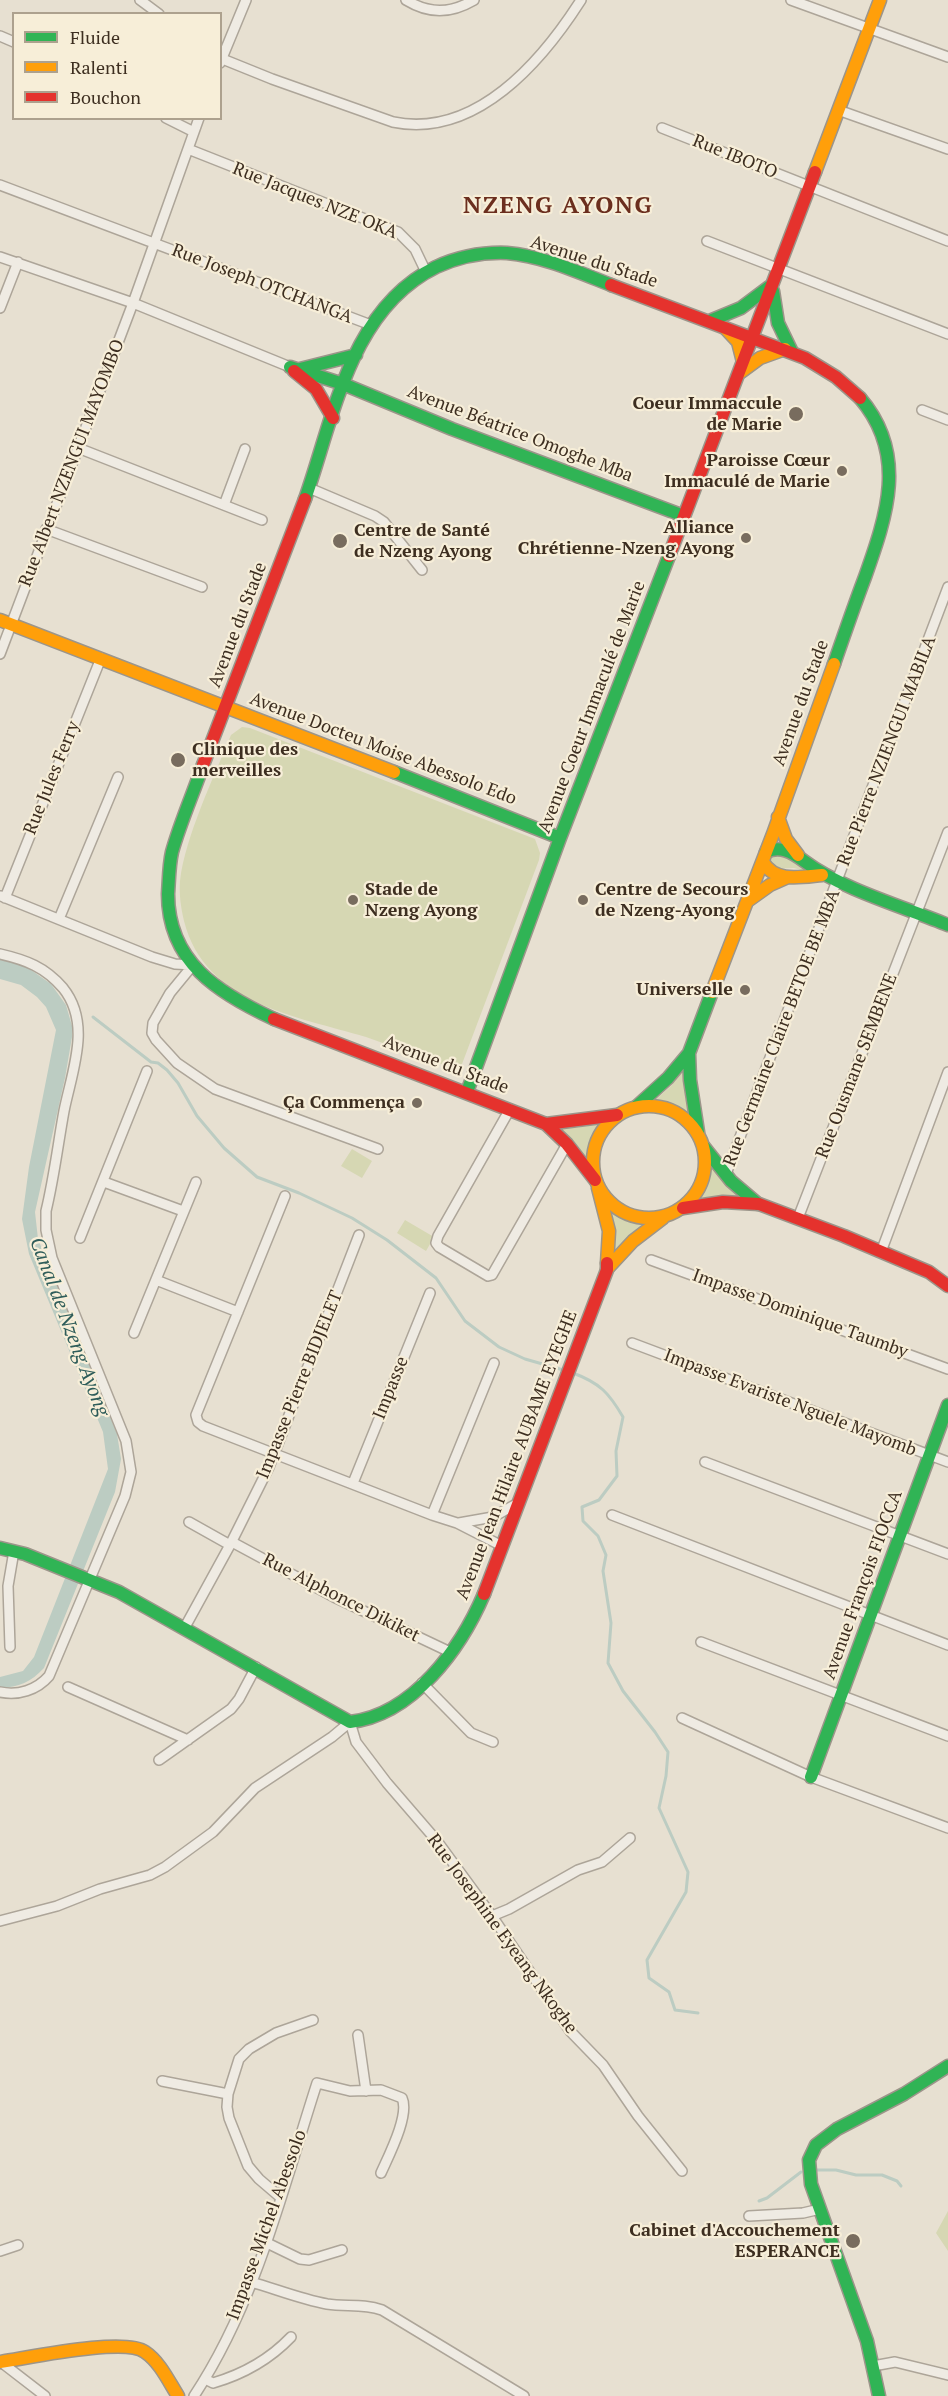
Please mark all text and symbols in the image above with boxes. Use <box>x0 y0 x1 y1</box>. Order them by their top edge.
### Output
legend <box>12 12 222 120</box>
text: Fluide <box>70 25 120 49</box>
text: Ralenti <box>70 55 128 79</box>
text: Bouchon <box>70 85 141 109</box>
street label: Rue IBOTO <box>689 130 781 184</box>
street label: Rue Jacques NZE OKA <box>229 158 401 244</box>
district label: NZENG AYONG <box>463 192 653 220</box>
street label: Avenue du Stade <box>528 231 660 293</box>
street label: Rue Joseph OTCHANGA <box>169 240 355 328</box>
street label: Rue Albert NZENGUI MAYOMBO <box>15 336 129 590</box>
street label: Avenue Béatrice Omoghe Mba <box>404 381 636 487</box>
place label: Coeur Immaccule de Marie <box>632 393 782 436</box>
marker: Coeur Immaccule de Marie <box>787 405 805 423</box>
place label: Paroisse Cœur Immaculé de Marie <box>664 450 830 492</box>
marker: Paroisse Cœur Immaculé de Marie <box>835 464 849 478</box>
place label: Alliance Chrétienne-Nzeng Ayong <box>518 517 734 560</box>
place label: Centre de Santé de Nzeng Ayong <box>354 520 492 562</box>
marker: Alliance Chrétienne-Nzeng Ayong <box>739 531 753 545</box>
marker: Centre de Santé de Nzeng Ayong <box>331 532 349 550</box>
street label: Avenue du Stade <box>204 559 272 691</box>
street label: Avenue Coeur Immaculé de Marie <box>534 578 650 836</box>
street label: Rue Pierre NZIENGUI MABILA <box>833 633 941 869</box>
street label: Avenue du Stade <box>768 637 834 769</box>
street label: Avenue Docteu Moise Abessolo Edo <box>247 688 519 810</box>
street label: Rue Jules Ferry <box>19 718 85 838</box>
place label: Clinique des merveilles <box>192 739 298 782</box>
marker: Clinique des merveilles <box>169 751 187 769</box>
place label: Stade de Nzeng Ayong <box>365 879 477 922</box>
place label: Centre de Secours de Nzeng-Ayong <box>595 879 748 922</box>
street label: Rue Germaine Claire BETOE BE MBA <box>719 886 845 1170</box>
marker: Stade de Nzeng Ayong <box>346 893 360 907</box>
marker: Centre de Secours de Nzeng-Ayong <box>576 893 590 907</box>
street label: Rue Ousmane SEMBENE <box>812 970 902 1162</box>
place label: Universelle <box>636 979 733 1001</box>
marker: Universelle <box>738 983 752 997</box>
street label: Avenue du Stade <box>380 1031 512 1099</box>
place label: Ça Commença <box>283 1092 405 1114</box>
marker: Ça Commença <box>410 1096 424 1110</box>
water label: Canal de Nzeng Ayong <box>24 1234 114 1420</box>
street label: Impasse Dominique Taumby <box>689 1265 911 1363</box>
street label: Impasse Pierre BIDJELET <box>252 1288 348 1482</box>
street label: Avenue Jean Hilaire AUBAME EYEGHE <box>452 1307 582 1603</box>
street label: Impasse Evariste Nguele Mayomb <box>661 1345 919 1461</box>
street label: Impasse <box>369 1353 413 1423</box>
street label: Avenue François FIOCCA <box>819 1488 907 1682</box>
street label: Rue Alphonce Dikiket <box>259 1549 423 1647</box>
street label: Rue Josephine Eyeang Nkoghe <box>422 1830 582 2038</box>
street label: Impasse Michel Abessolo <box>222 2127 312 2323</box>
place label: Cabinet d'Accouchement ESPERANCE <box>629 2220 840 2262</box>
marker: Cabinet d'Accouchement ESPERANCE <box>844 2232 862 2250</box>

